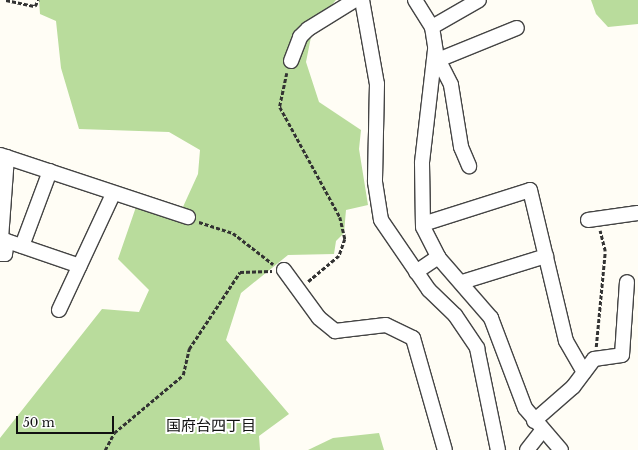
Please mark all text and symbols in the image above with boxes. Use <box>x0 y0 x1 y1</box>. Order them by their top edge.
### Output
scale bar <box>18 408 116 434</box>
text: 50 m <box>23 415 55 430</box>
district label: 国府台四丁目 <box>166 417 256 435</box>

